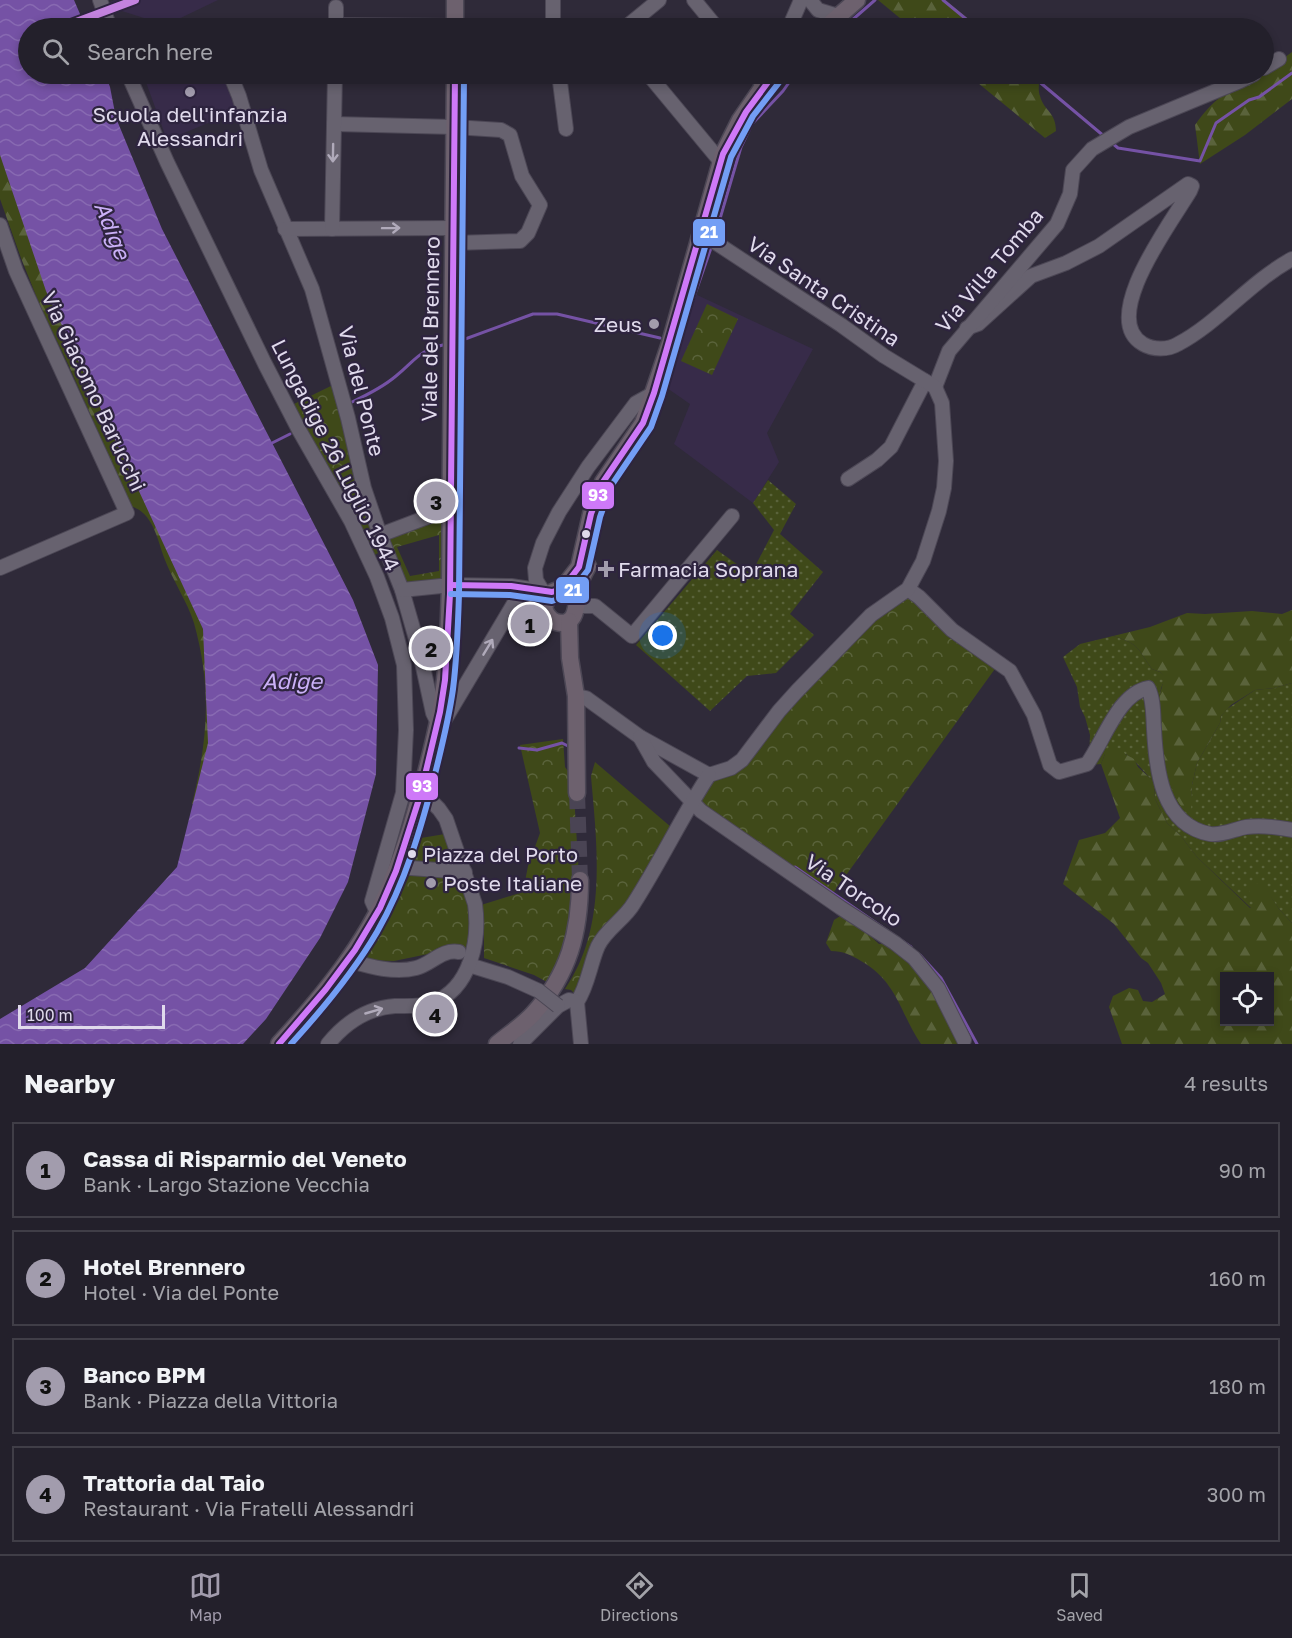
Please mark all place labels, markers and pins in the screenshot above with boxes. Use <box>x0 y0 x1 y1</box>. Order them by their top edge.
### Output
marker: Scuola dell'infanzia Alessandri <box>183 85 197 99</box>
place label: Scuola dell'infanzia Alessandri <box>92 101 288 151</box>
place label: Zeus <box>594 311 642 337</box>
marker: Zeus <box>647 317 661 331</box>
pin: 3 <box>416 478 456 524</box>
unlabelled marker <box>580 528 592 540</box>
place label: Farmacia Soprana <box>618 556 798 582</box>
marker: Farmacia Soprana <box>599 562 613 576</box>
pin: 1 <box>510 602 550 646</box>
pin: 2 <box>412 626 450 670</box>
place label: Piazza del Porto <box>423 842 578 866</box>
marker: Piazza del Porto <box>406 848 418 860</box>
place label: Poste Italiane <box>443 870 582 896</box>
marker: Poste Italiane <box>424 876 438 890</box>
pin: 4 <box>416 992 454 1036</box>

